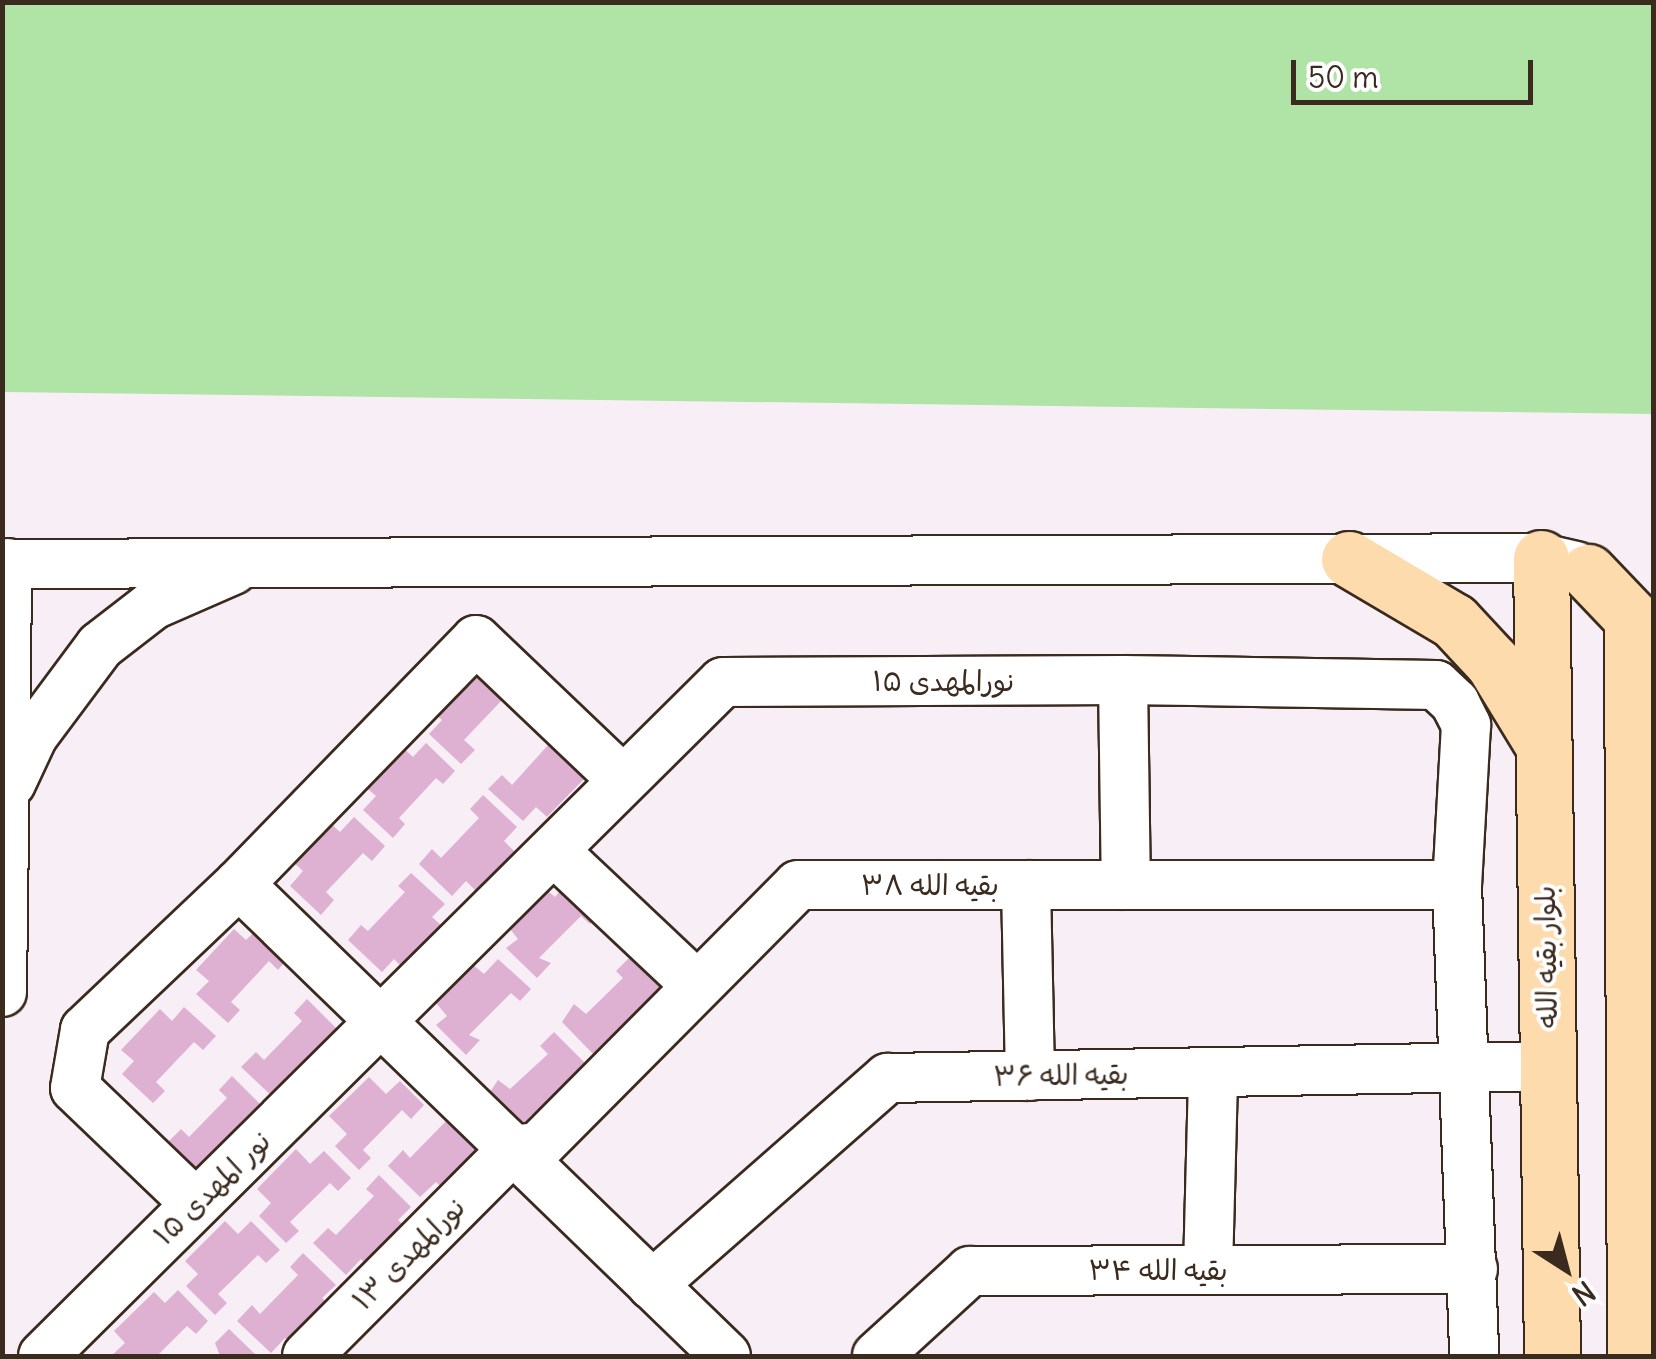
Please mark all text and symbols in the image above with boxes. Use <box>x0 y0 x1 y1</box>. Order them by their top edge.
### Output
scale bar <box>1296 40 1538 102</box>
text: 50 m <box>1308 58 1378 96</box>
street label: نورالمهدی ۱۵ <box>872 664 1016 698</box>
street label: بقیه الله ۳۸ <box>861 868 999 902</box>
street label: بلوار بقیه الله <box>1528 885 1564 1029</box>
street label: بقیه الله ۳۶ <box>993 1057 1129 1093</box>
street label: نور المهدی ۱۵ <box>147 1124 277 1252</box>
street label: نورالمهدی ۱۳ <box>345 1189 473 1317</box>
north arrow <box>1516 1219 1616 1319</box>
street label: بقیه الله ۳۴ <box>1088 1253 1228 1287</box>
text: N <box>1565 1273 1602 1314</box>

